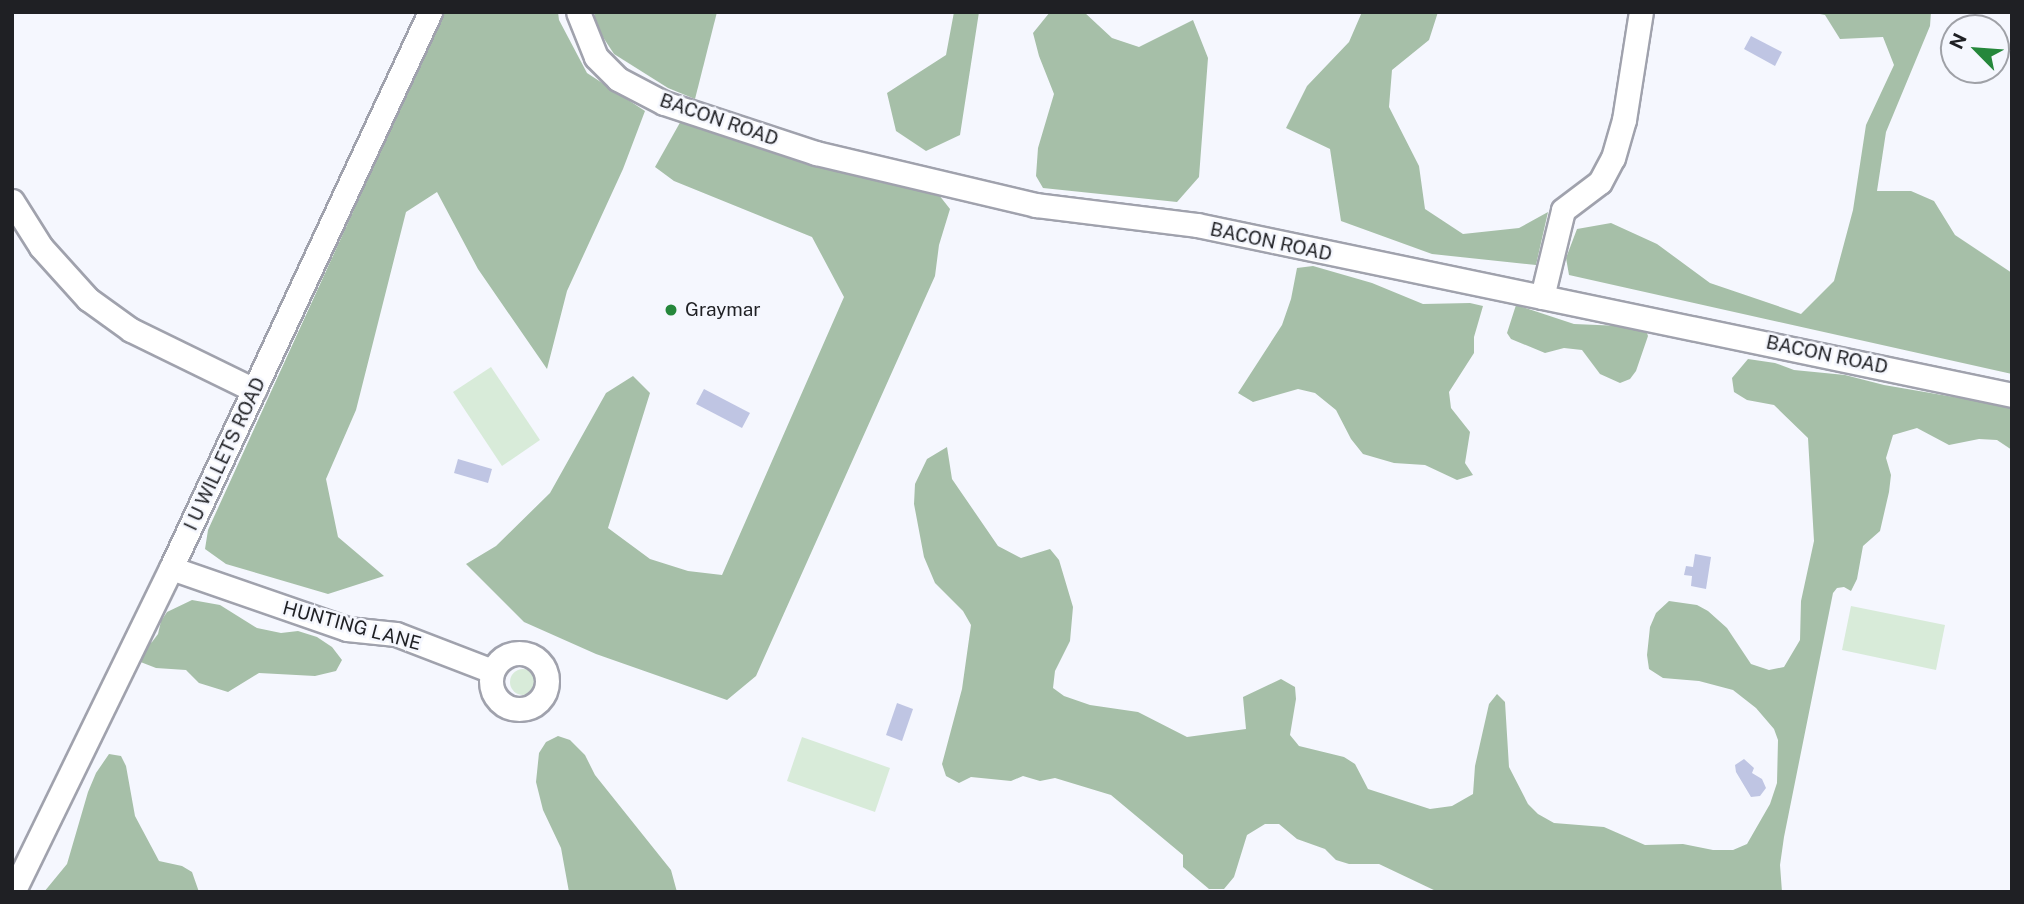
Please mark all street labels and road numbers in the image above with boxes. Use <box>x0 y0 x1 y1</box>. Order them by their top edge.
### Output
street label: BACON ROAD <box>657 89 781 151</box>
street label: BACON ROAD <box>1208 218 1334 266</box>
street label: BACON ROAD <box>1764 331 1890 379</box>
street label: I U WILLETS ROAD <box>179 374 271 534</box>
street label: HUNTING LANE <box>280 597 424 655</box>

